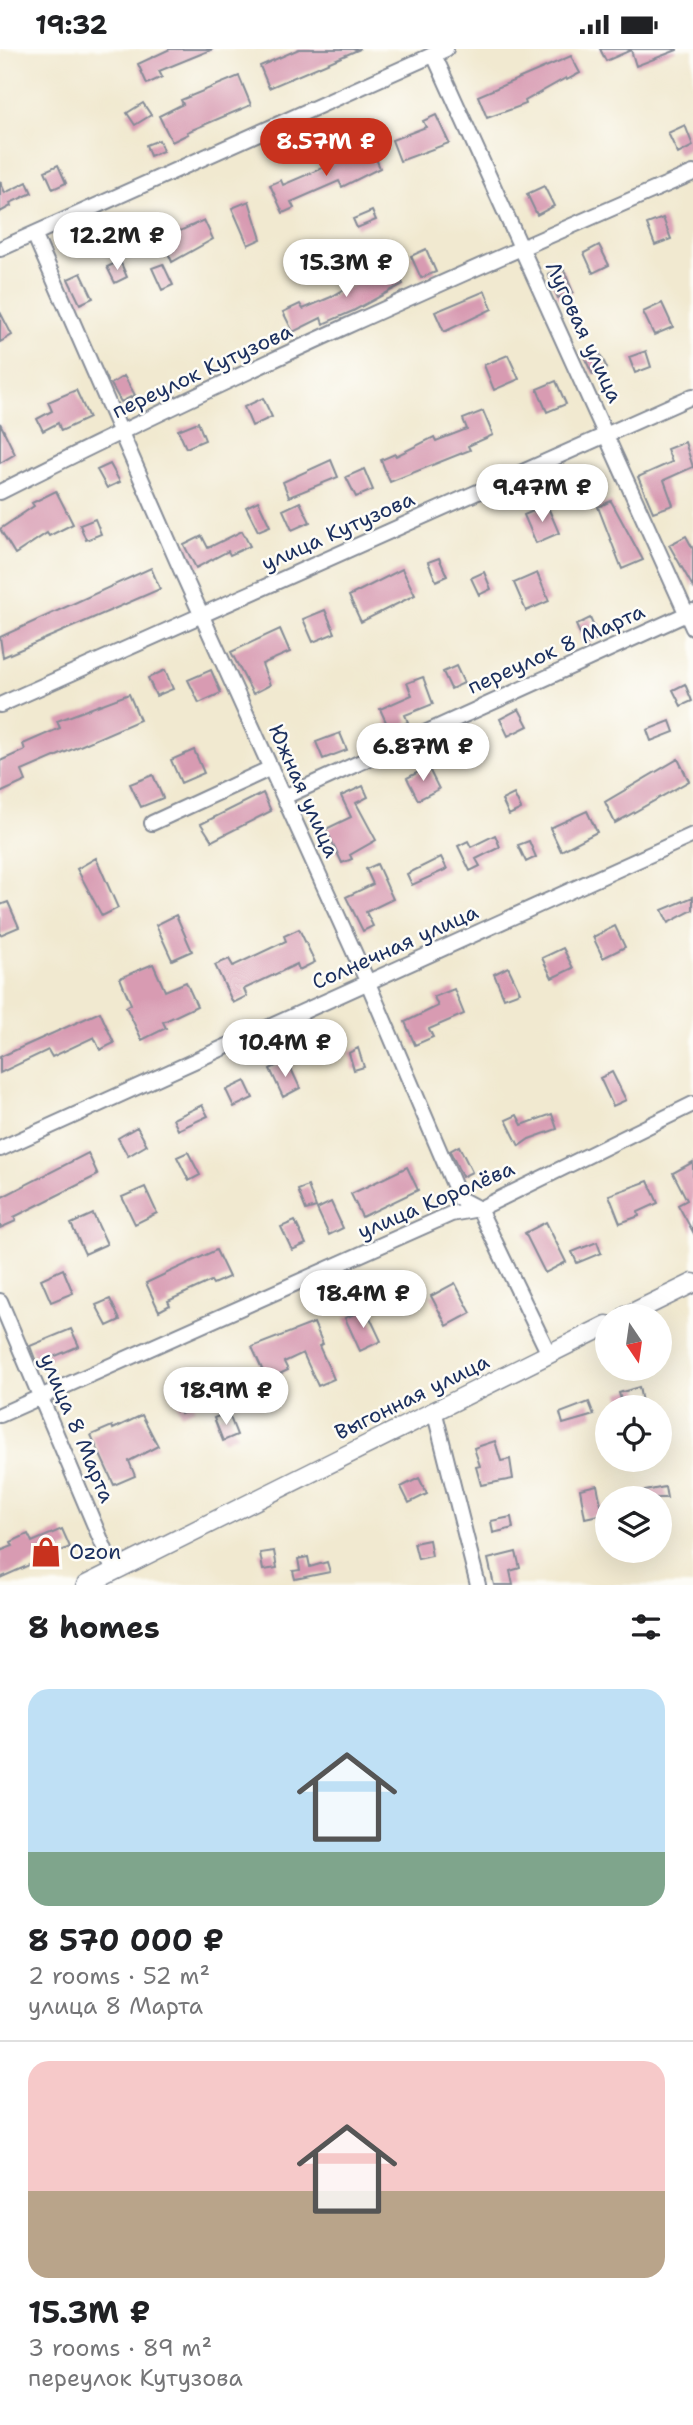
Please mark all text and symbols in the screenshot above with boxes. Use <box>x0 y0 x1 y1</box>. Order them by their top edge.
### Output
text: 19:32 <box>35 7 107 42</box>
pin: 8.57M ₽ <box>261 118 391 178</box>
text: 8.57M ₽ <box>276 126 376 156</box>
pin: 12.2M ₽ <box>52 213 182 272</box>
text: 12.2M ₽ <box>69 220 165 250</box>
pin: 15.3M ₽ <box>281 239 411 299</box>
text: 15.3M ₽ <box>299 247 393 277</box>
street label: Луговая улица <box>539 257 629 407</box>
street label: переулок Кутузова <box>107 317 297 425</box>
pin: 9.47M ₽ <box>477 465 607 524</box>
text: 9.47M ₽ <box>492 472 592 502</box>
street label: улица Кутузова <box>257 485 419 577</box>
street label: переулок 8 Марта <box>463 597 649 701</box>
street label: Южная улица <box>262 720 346 862</box>
pin: 6.87M ₽ <box>358 723 488 783</box>
text: 6.87M ₽ <box>372 731 474 761</box>
street label: Солнечная улица <box>308 898 482 996</box>
pin: 10.4M ₽ <box>220 1019 350 1079</box>
text: 10.4M ₽ <box>238 1027 332 1057</box>
street label: улица Королёва <box>353 1154 519 1246</box>
pin: 18.4M ₽ <box>298 1271 428 1330</box>
text: 18.4M ₽ <box>316 1278 410 1308</box>
north arrow <box>595 1304 672 1381</box>
map controls <box>595 1304 672 1563</box>
street label: Выгонная улица <box>330 1347 494 1447</box>
street label: улица 8 Марта <box>33 1349 121 1507</box>
pin: 18.9M ₽ <box>161 1367 291 1427</box>
text: 18.9M ₽ <box>179 1375 273 1405</box>
button: locate <box>595 1395 672 1472</box>
button: layers <box>595 1486 672 1563</box>
shop icon: Ozon <box>29 1535 63 1569</box>
place label: Ozon <box>69 1538 121 1566</box>
text: 8 homes <box>28 1607 160 1648</box>
icon: filters <box>627 1608 665 1646</box>
icon: home <box>284 1734 410 1860</box>
text: 8 570 000 ₽ <box>28 1920 224 1961</box>
text: 2 rooms · 52 m² <box>28 1961 210 1991</box>
text: улица 8 Марта <box>28 1991 203 2021</box>
icon: home <box>284 2106 410 2232</box>
text: 15.3M ₽ <box>28 2292 150 2333</box>
text: 3 rooms · 89 m² <box>28 2333 212 2363</box>
text: переулок Кутузова <box>28 2363 243 2393</box>

